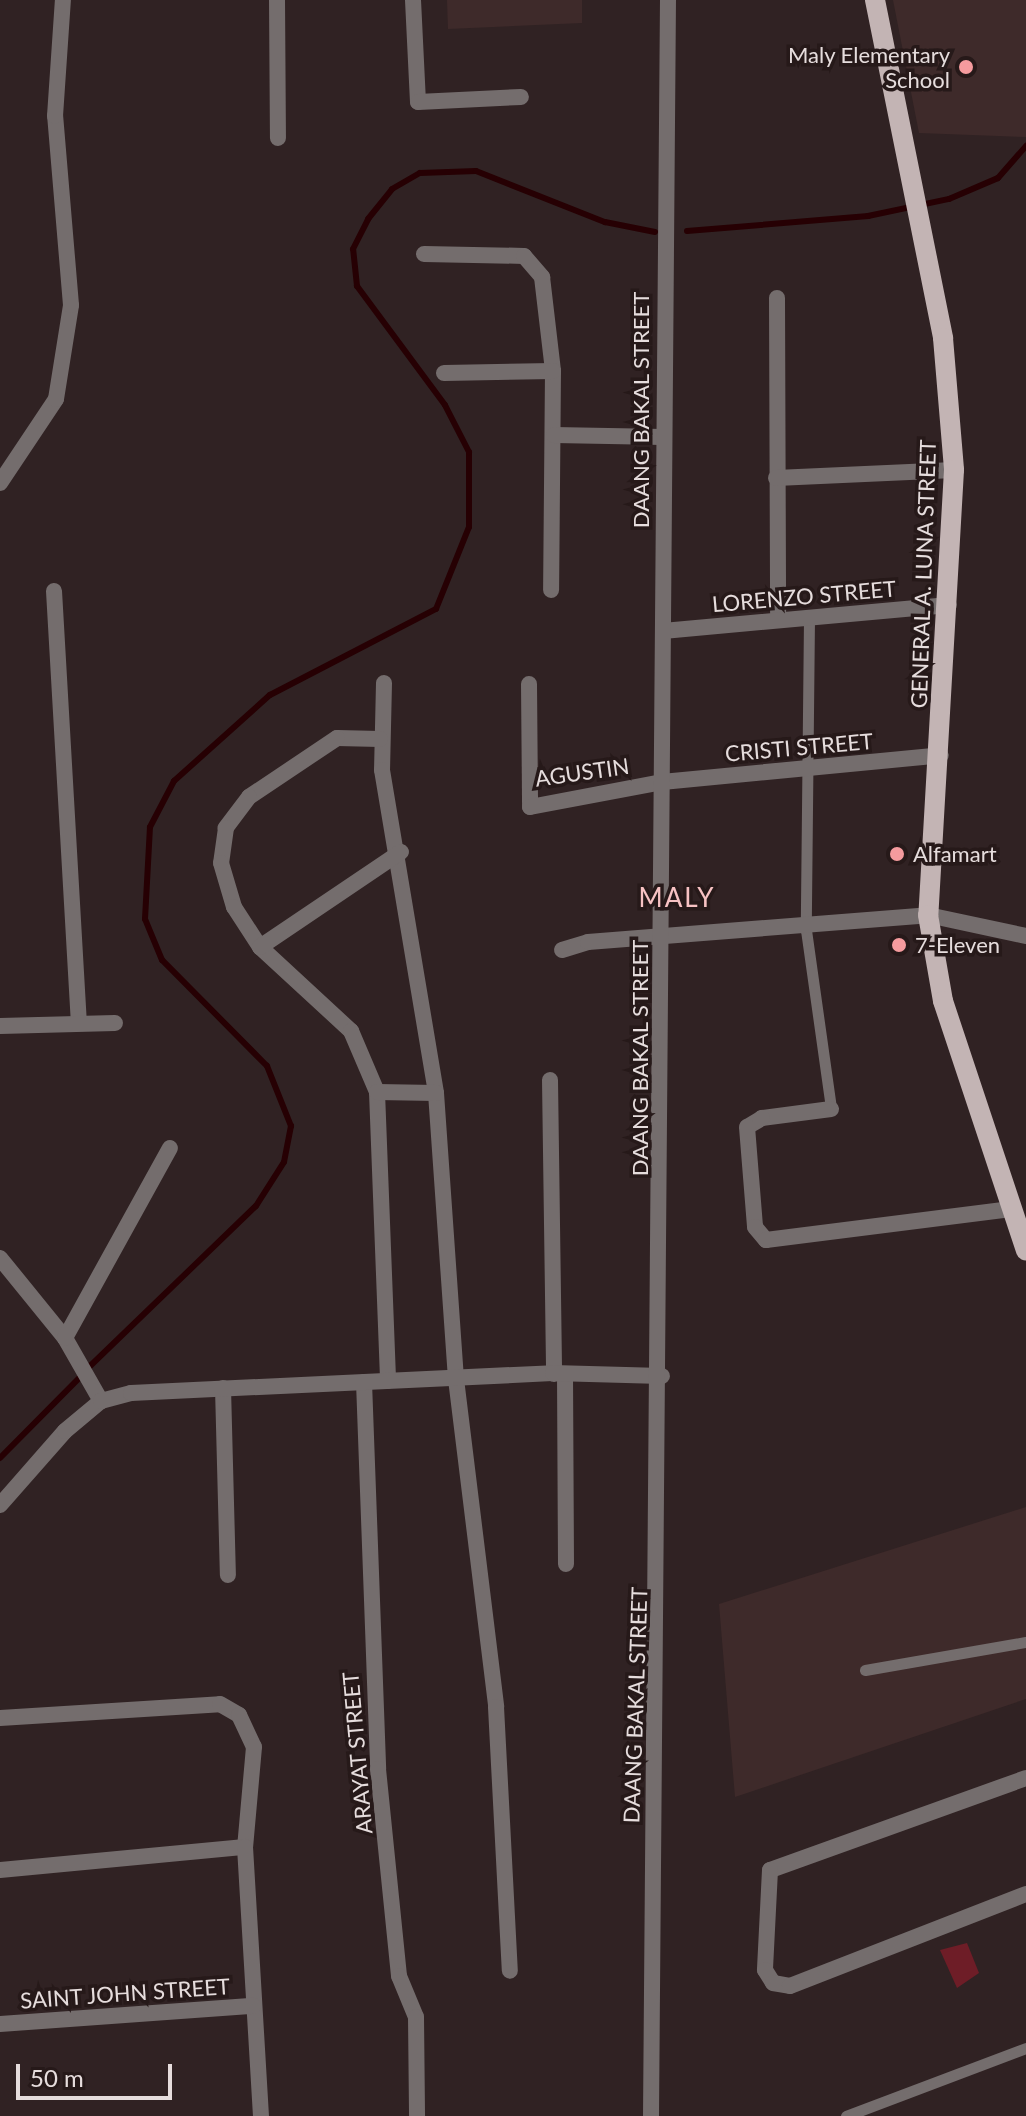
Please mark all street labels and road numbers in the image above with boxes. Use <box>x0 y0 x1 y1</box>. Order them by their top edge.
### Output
street label: DAANG BAKAL STREET <box>628 292 654 528</box>
street label: GENERAL A. LUNA STREET <box>905 438 941 710</box>
street label: LORENZO STREET <box>711 575 897 617</box>
street label: CRISTI STREET <box>724 727 874 767</box>
street label: AGUSTIN <box>533 752 631 792</box>
street label: DAANG BAKAL STREET <box>627 940 653 1176</box>
street label: DAANG BAKAL STREET <box>618 1586 652 1824</box>
street label: ARAYAT STREET <box>337 1671 377 1835</box>
street label: SAINT JOHN STREET <box>19 1972 231 2014</box>

